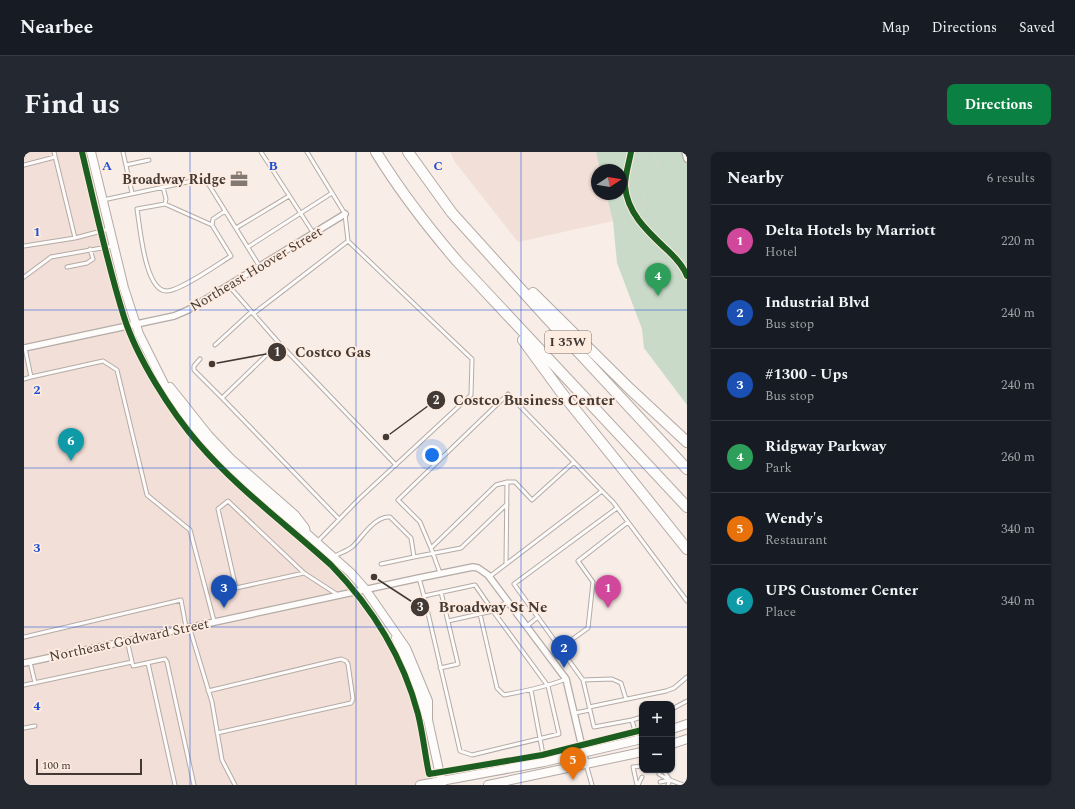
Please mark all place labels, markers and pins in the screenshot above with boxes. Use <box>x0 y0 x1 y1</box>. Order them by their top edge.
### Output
place label: Broadway Ridge <box>122 169 226 190</box>
office icon: Broadway Ridge <box>229 169 249 189</box>
pin: 4 <box>645 263 671 296</box>
callout: Costco Gas <box>267 339 379 366</box>
callout: Costco Business Center <box>426 386 623 413</box>
pin: 6 <box>58 428 84 461</box>
pin: 3 <box>211 575 237 608</box>
pin: 1 <box>595 575 621 608</box>
callout: Broadway St Ne <box>410 593 555 620</box>
pin: 2 <box>551 635 577 668</box>
pin: 5 <box>560 747 586 780</box>

